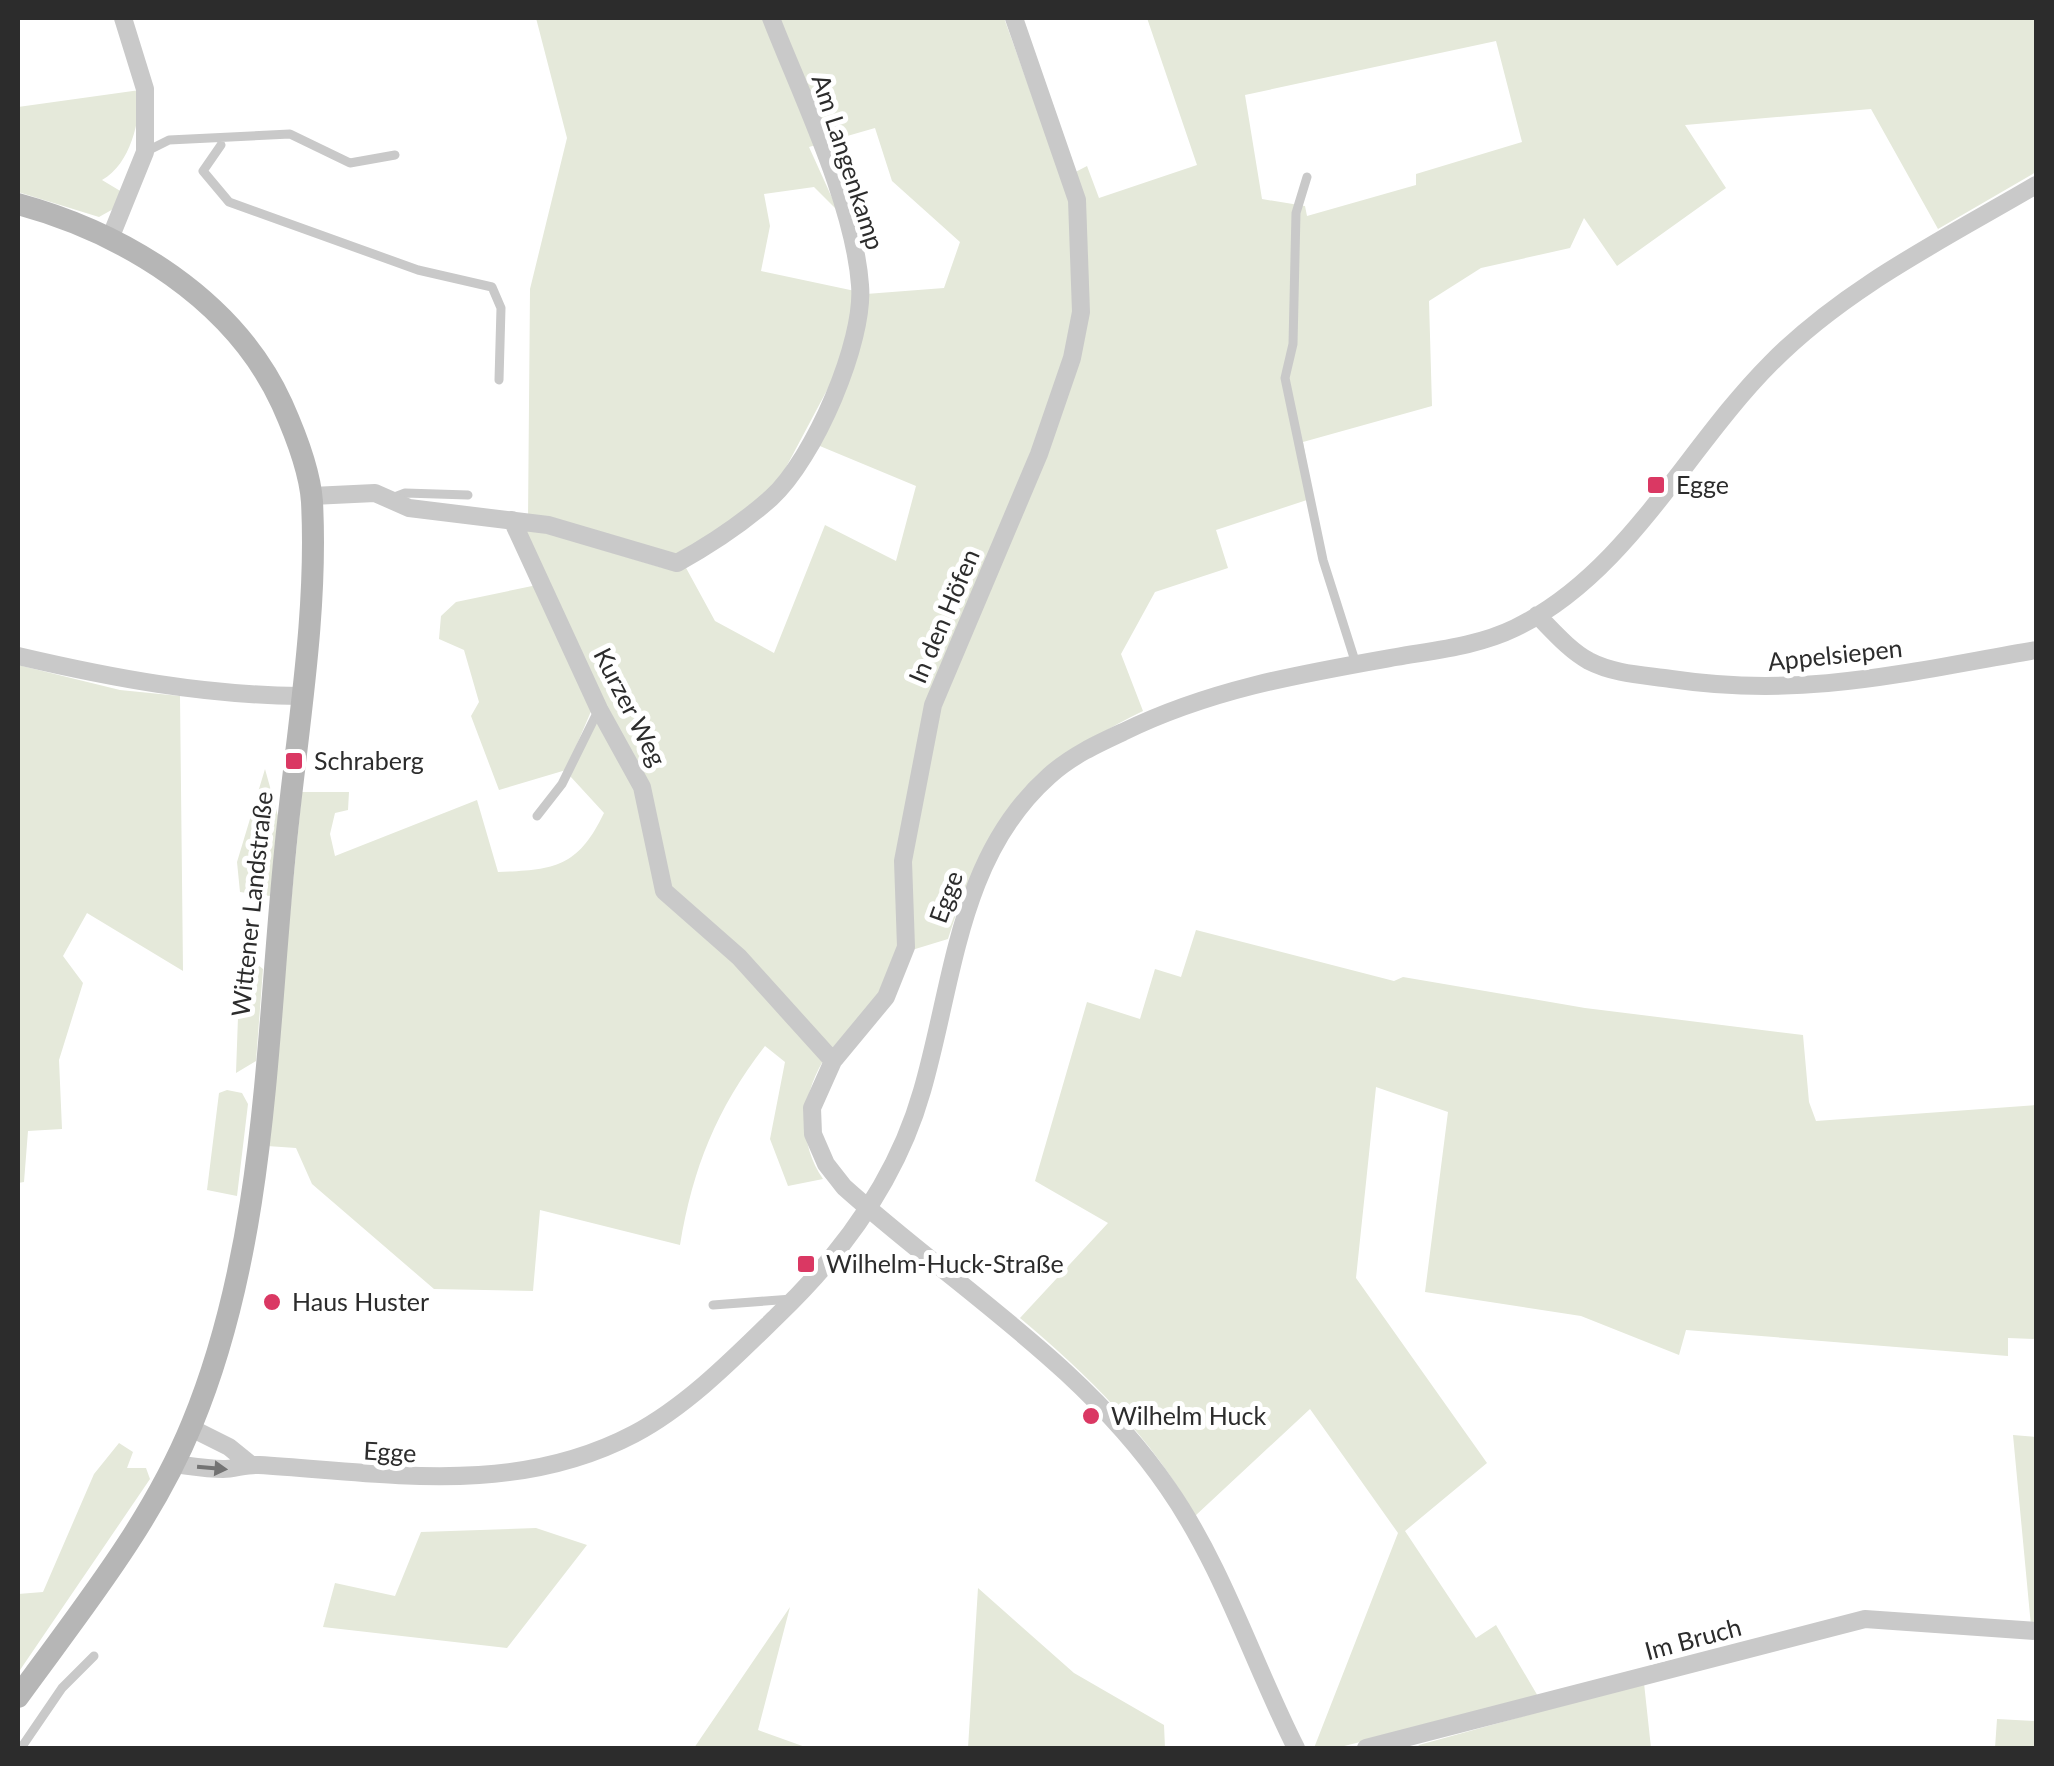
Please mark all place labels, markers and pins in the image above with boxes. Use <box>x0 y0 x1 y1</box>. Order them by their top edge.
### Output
place label: Egge <box>1676 469 1729 499</box>
marker: Egge <box>1645 474 1667 496</box>
place label: Schraberg <box>314 745 424 775</box>
marker: Schraberg <box>283 750 305 772</box>
place label: Wilhelm-Huck-Straße <box>826 1248 1064 1278</box>
marker: Wilhelm-Huck-Straße <box>795 1253 817 1275</box>
place label: Haus Huster <box>292 1286 429 1316</box>
marker: Haus Huster <box>261 1291 283 1313</box>
place label: Wilhelm Huck <box>1111 1400 1266 1430</box>
marker: Wilhelm Huck <box>1080 1405 1102 1427</box>

